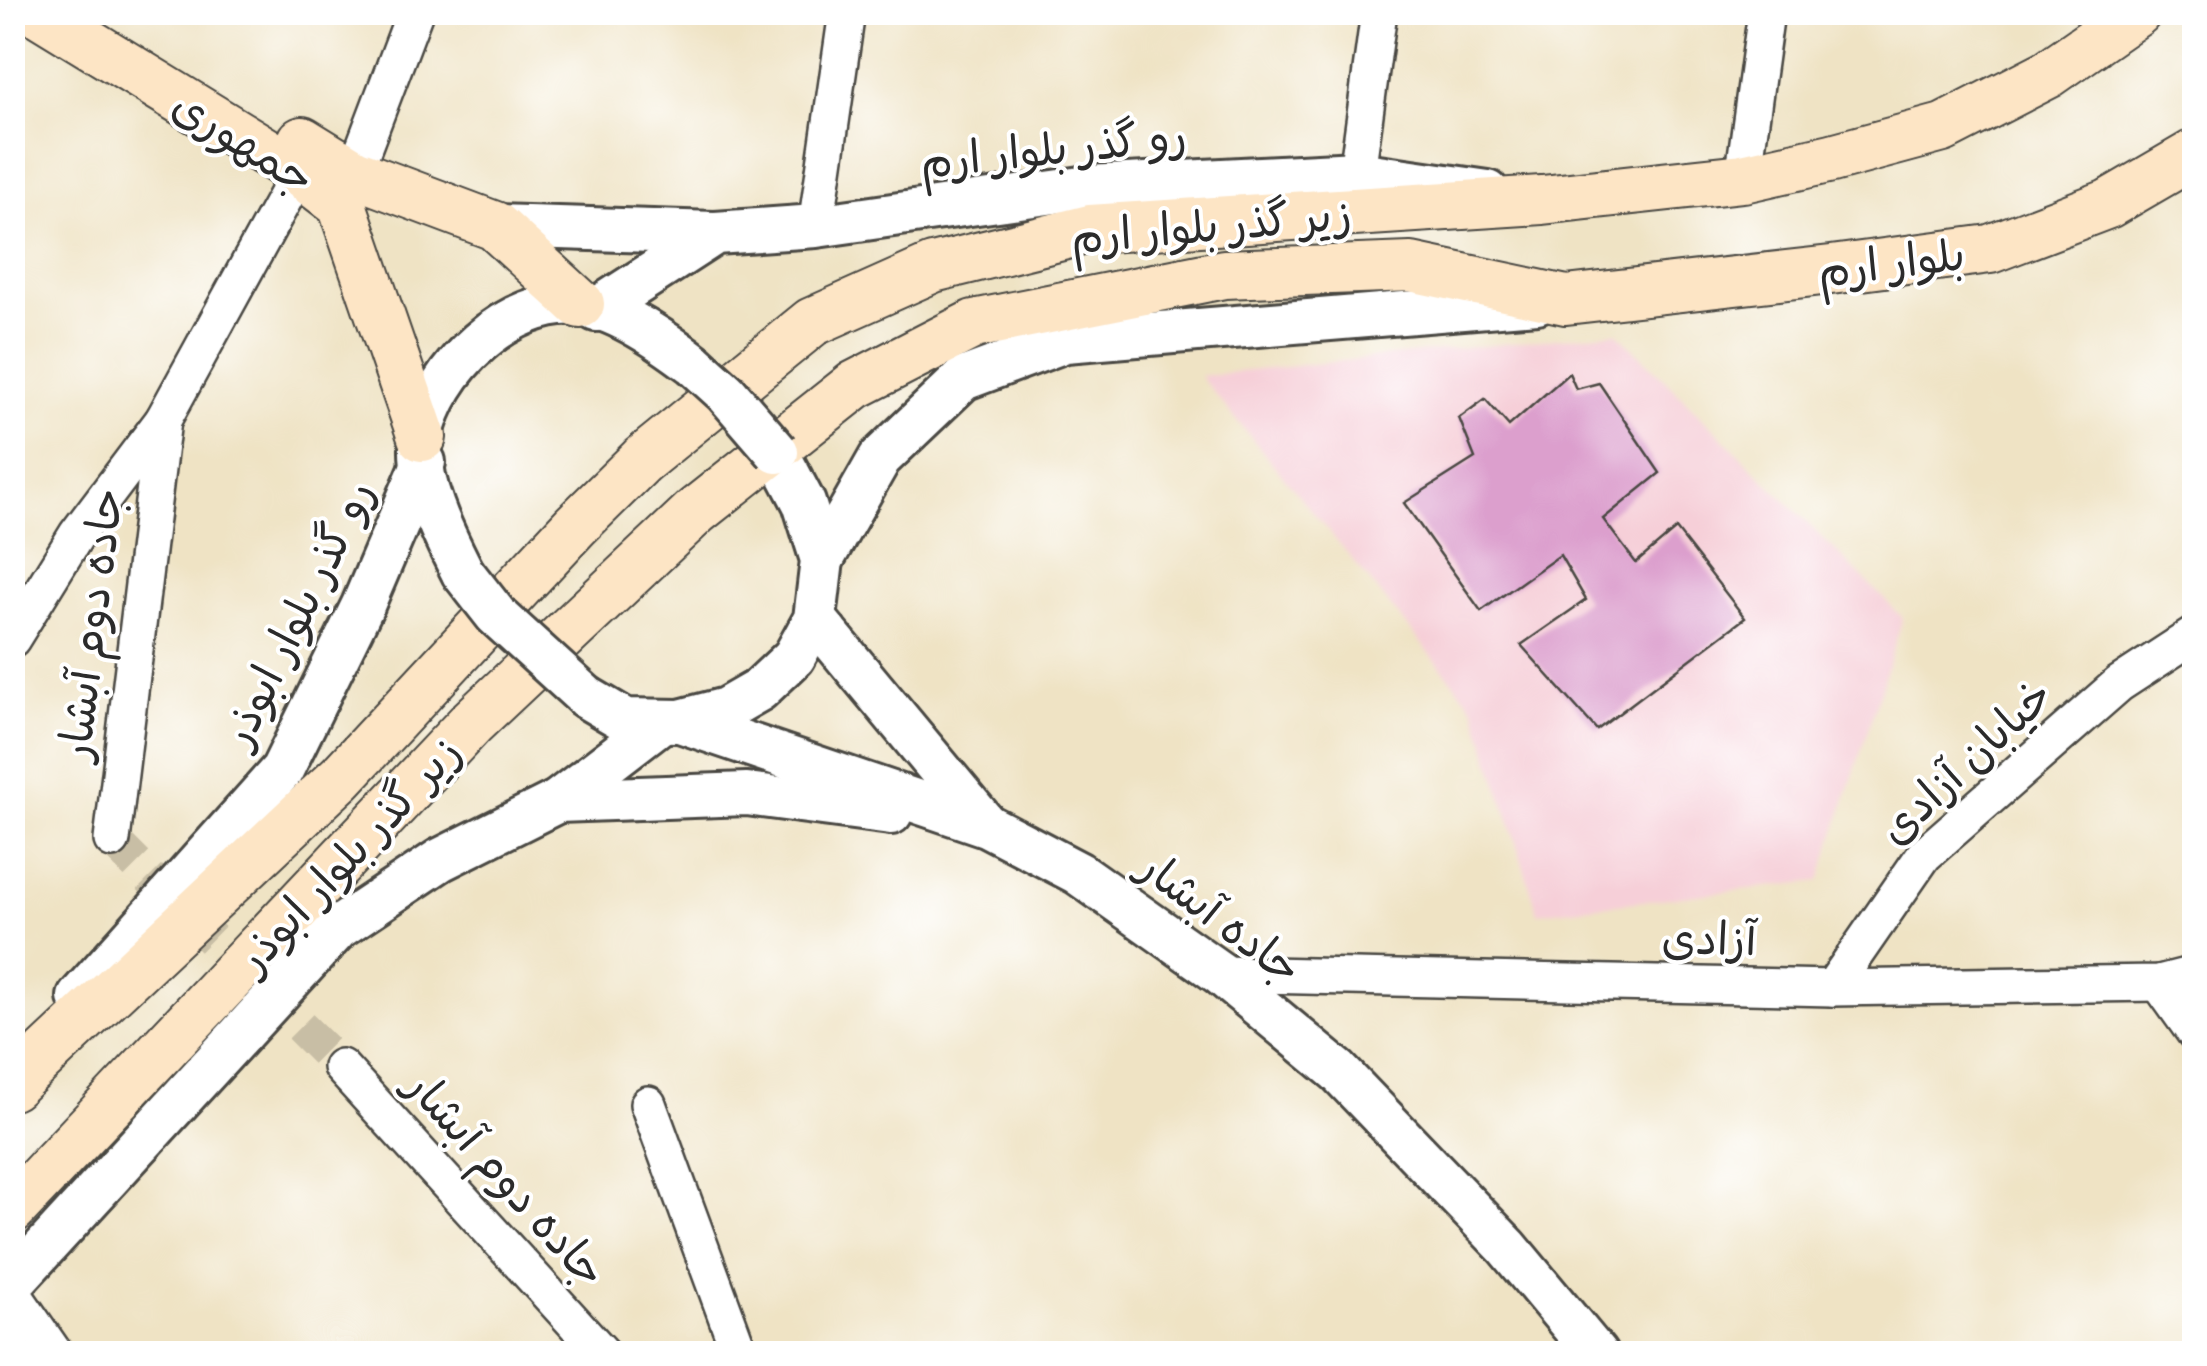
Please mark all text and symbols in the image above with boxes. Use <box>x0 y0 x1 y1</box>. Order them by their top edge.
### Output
street label: جمهوری <box>157 76 325 215</box>
street label: رو گذر بلوار ارم <box>917 106 1190 200</box>
street label: زیر گذر بلوار ارم <box>1068 185 1355 275</box>
street label: بلوار ارم <box>1814 225 1969 309</box>
street label: رو گذر بلوار ابوذر <box>206 470 395 764</box>
street label: جاده دوم آبشار <box>45 485 144 768</box>
street label: خیابان آزادی <box>1866 666 2071 863</box>
street label: زیر گذر بلوار ابوذر <box>221 724 480 994</box>
street label: جاده آبشار <box>1119 835 1313 1004</box>
street label: آزادی <box>1661 909 1759 977</box>
street label: جاده دوم‌ آبشار <box>384 1055 619 1305</box>

